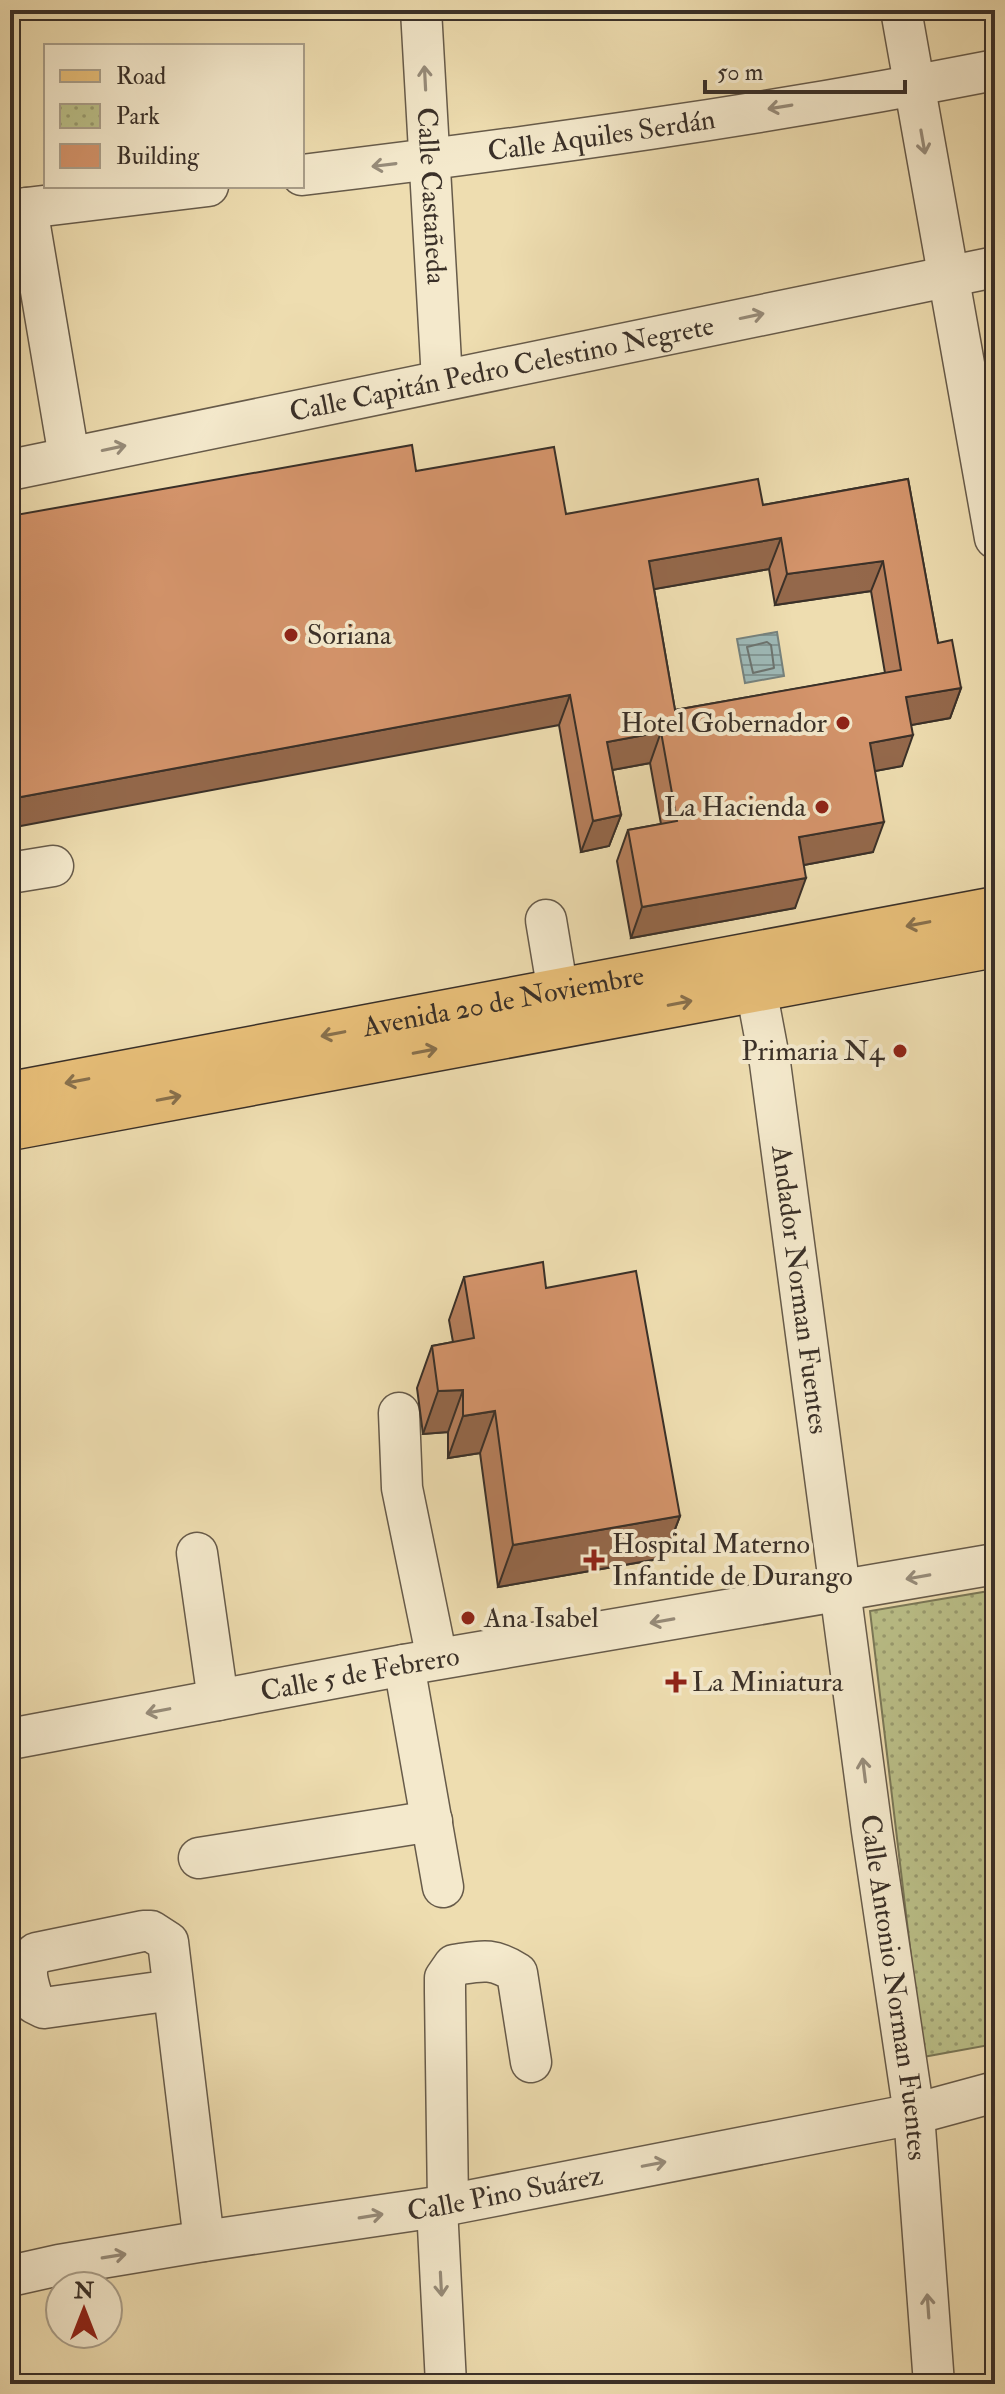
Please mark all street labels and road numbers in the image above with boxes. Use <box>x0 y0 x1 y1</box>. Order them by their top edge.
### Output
street label: Calle Aquiles Serdán <box>485 102 718 169</box>
street label: Calle Castañeda <box>409 106 454 286</box>
street label: Calle Capitán Pedro Celestino Negrete <box>286 308 717 429</box>
street label: Avenida 20 de Noviembre <box>359 958 647 1045</box>
street label: Andador Norman Fuentes <box>763 1142 837 1436</box>
street label: Calle 5 de Febrero <box>258 1638 462 1709</box>
street label: Calle Antonio Norman Fuentes <box>852 1812 935 2162</box>
street label: Calle Pino Suárez <box>405 2157 606 2229</box>

